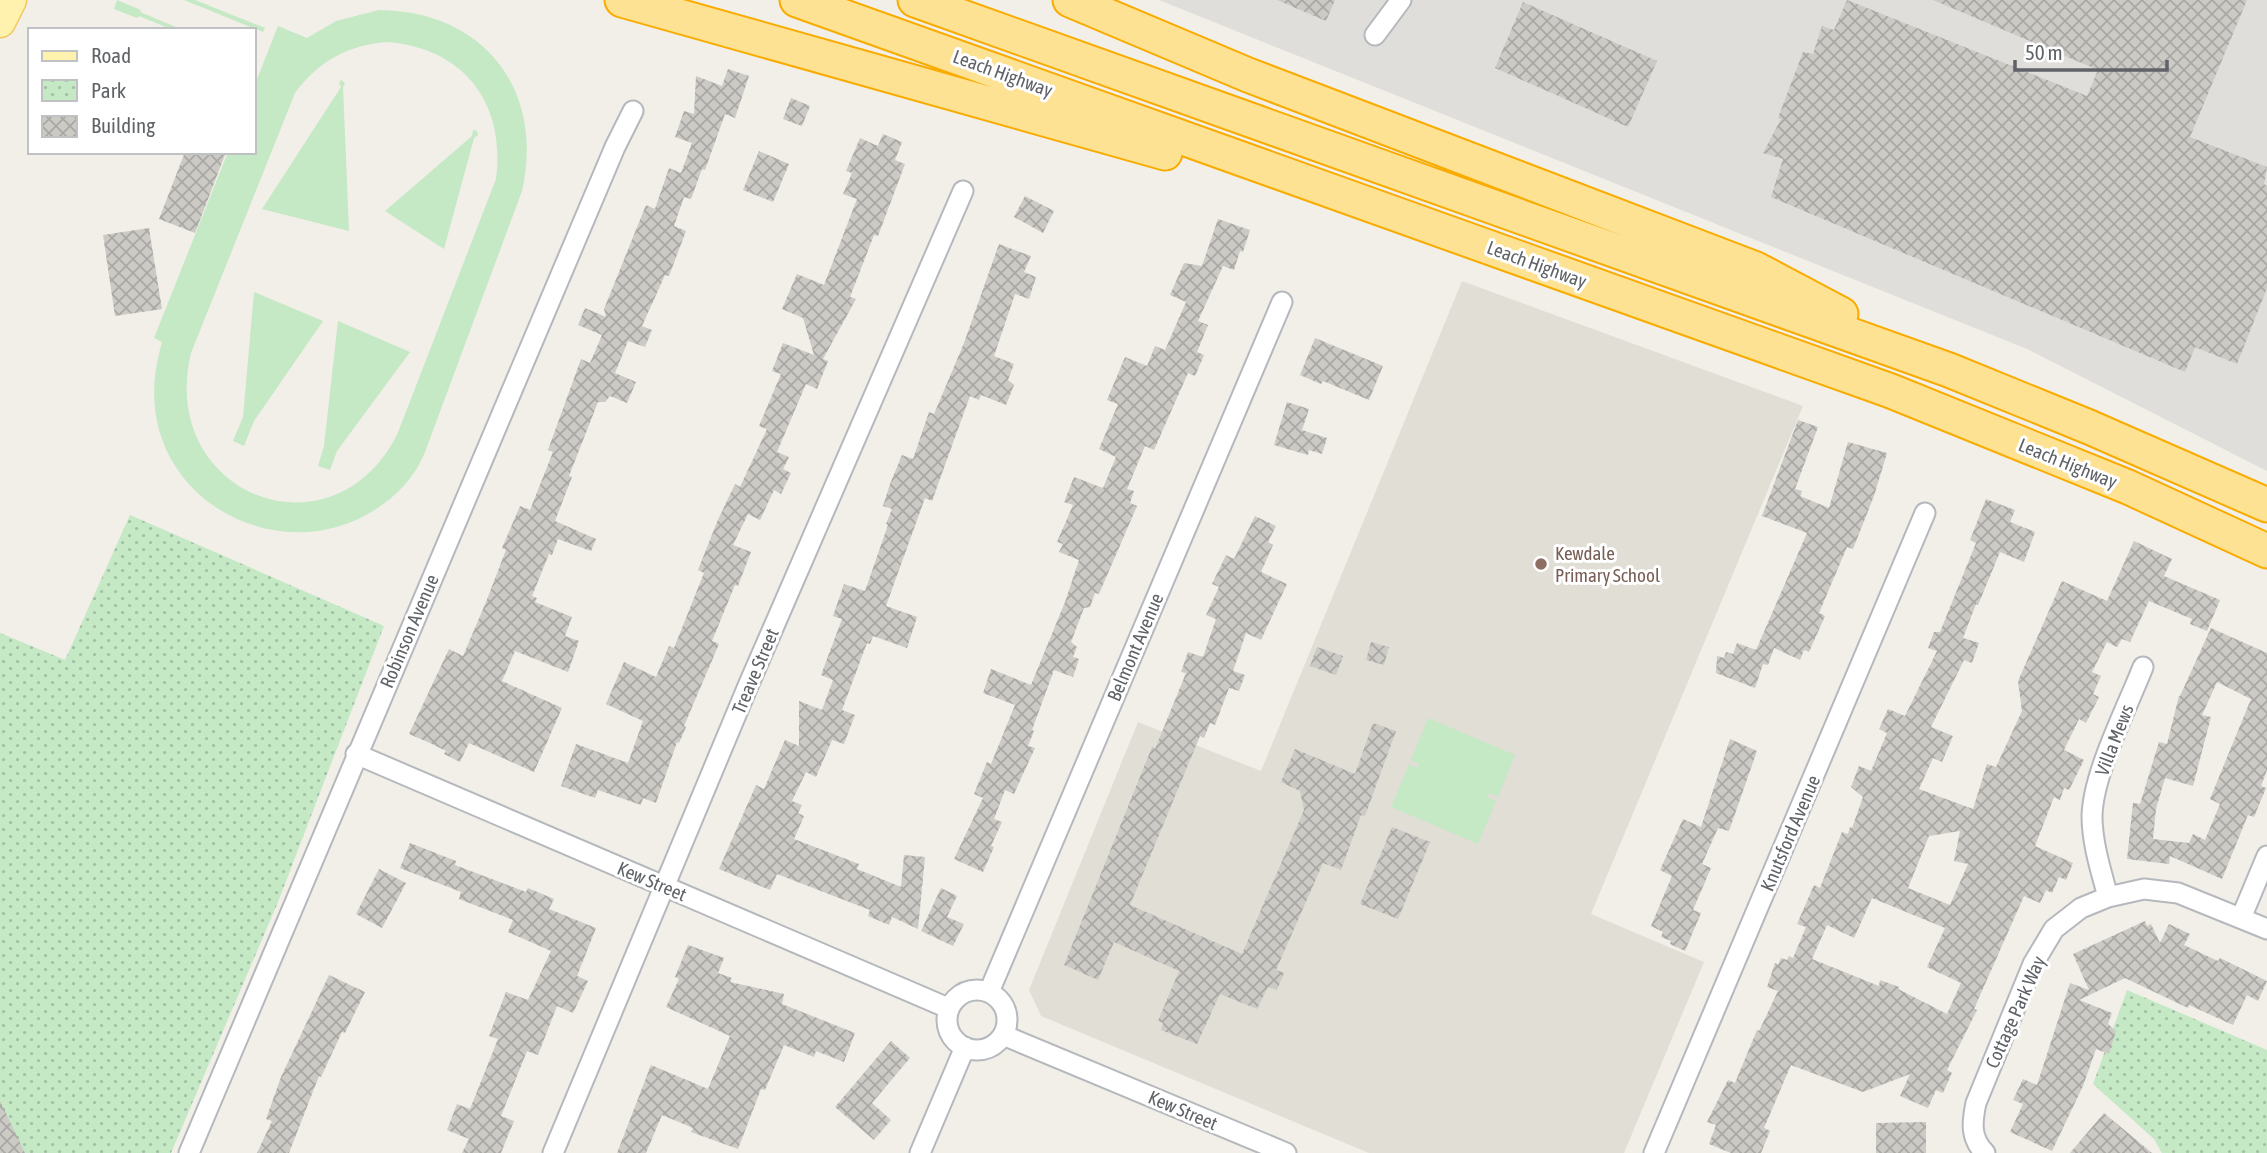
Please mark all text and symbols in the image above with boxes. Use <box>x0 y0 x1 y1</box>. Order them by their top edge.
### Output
legend <box>28 28 256 154</box>
scale bar <box>2015 28 2167 72</box>
text: 50 m <box>2025 40 2063 64</box>
text: Road <box>91 43 131 67</box>
street label: Leach Highway <box>950 45 1056 101</box>
text: Park <box>91 78 126 102</box>
text: Building <box>91 113 155 137</box>
street label: Leach Highway <box>1484 236 1590 292</box>
street label: Leach Highway <box>2016 433 2121 493</box>
place label: Kewdale Primary School <box>1555 542 1660 586</box>
marker: Kewdale Primary School <box>1533 556 1549 572</box>
street label: Robinson Avenue <box>375 571 443 691</box>
street label: Belmont Avenue <box>1102 590 1168 704</box>
street label: Treave Street <box>727 625 783 717</box>
street label: Villa Mews <box>2090 701 2138 779</box>
street label: Knutsford Avenue <box>1756 772 1824 894</box>
street label: Kew Street <box>614 857 690 905</box>
street label: Cottage Park Way <box>1980 952 2050 1072</box>
street label: Kew Street <box>1145 1086 1221 1134</box>

